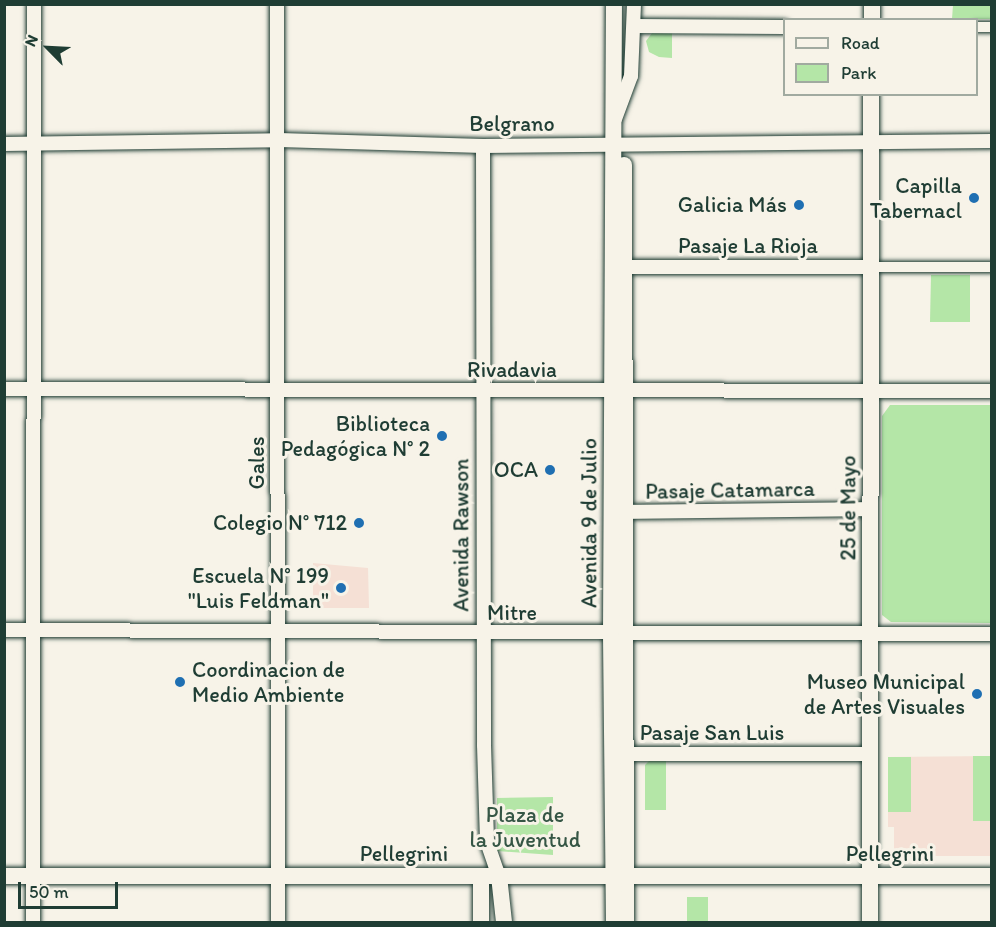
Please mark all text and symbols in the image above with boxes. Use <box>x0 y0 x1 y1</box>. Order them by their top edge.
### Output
north arrow <box>18 18 78 78</box>
legend <box>783 18 978 96</box>
text: N <box>20 32 42 49</box>
text: Road <box>841 32 880 54</box>
text: Park <box>841 62 876 84</box>
street label: Belgrano <box>469 111 555 137</box>
place label: Capilla Tabernacl <box>870 172 962 224</box>
marker: Capilla Tabernacl <box>967 191 981 205</box>
place label: Galicia Más <box>678 192 787 218</box>
marker: Galicia Más <box>792 198 806 212</box>
street label: Pasaje La Rioja <box>678 233 818 259</box>
street label: Rivadavia <box>467 357 557 383</box>
place label: Biblioteca Pedagógica N° 2 <box>281 410 430 462</box>
marker: Biblioteca Pedagógica N° 2 <box>435 429 449 443</box>
street label: Gales <box>244 436 270 490</box>
street label: Avenida 9 de Julio <box>576 438 602 608</box>
street label: 25 de Mayo <box>835 455 861 561</box>
place label: OCA <box>494 457 538 483</box>
street label: Avenida Rawson <box>448 458 474 612</box>
marker: OCA <box>543 463 557 477</box>
street label: Pasaje Catamarca <box>645 475 815 505</box>
place label: Colegio N° 712 <box>213 510 347 536</box>
marker: Colegio N° 712 <box>352 516 366 530</box>
place label: Escuela N° 199 "Luis Feldman" <box>189 562 329 614</box>
marker: Escuela N° 199 "Luis Feldman" <box>334 581 348 595</box>
street label: Mitre <box>487 600 537 626</box>
place label: Coordinacion de Medio Ambiente <box>192 656 345 708</box>
place label: Museo Municipal de Artes Visuales <box>803 668 965 720</box>
marker: Coordinacion de Medio Ambiente <box>173 675 187 689</box>
marker: Museo Municipal de Artes Visuales <box>970 687 984 701</box>
street label: Pasaje San Luis <box>640 720 784 746</box>
park label: Plaza de la Juventud <box>470 801 580 852</box>
street label: Pellegrini <box>360 841 448 867</box>
street label: Pellegrini <box>846 841 934 867</box>
scale bar <box>21 870 122 908</box>
text: 50 m <box>29 881 69 903</box>

